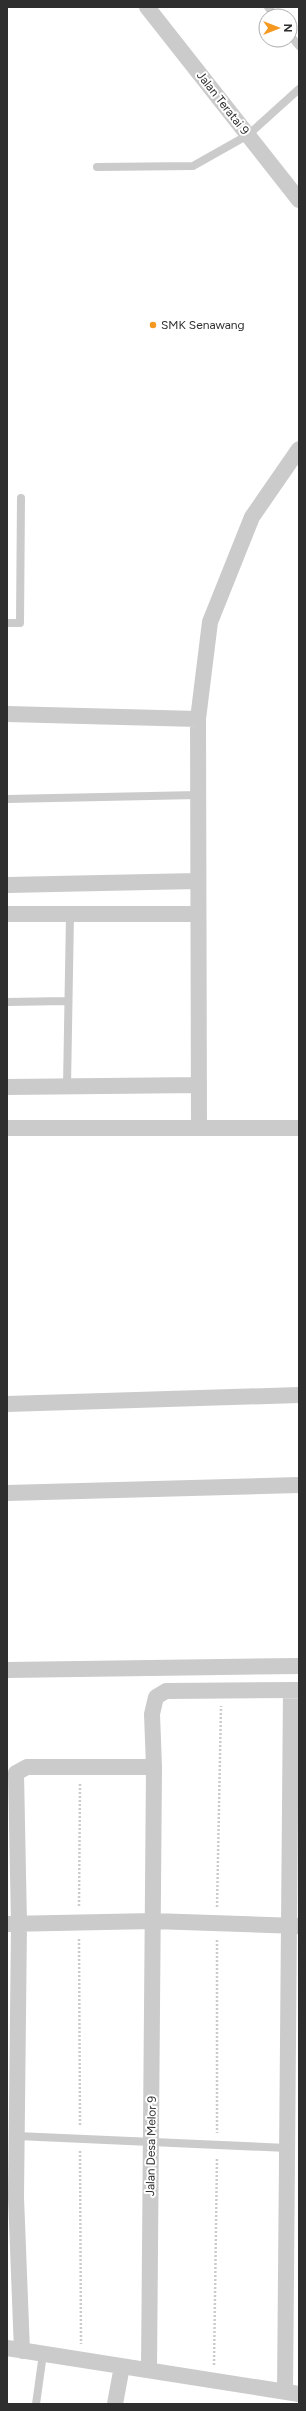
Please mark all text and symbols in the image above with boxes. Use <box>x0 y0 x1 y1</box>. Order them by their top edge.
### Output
north arrow <box>258 8 298 48</box>
text: N <box>281 24 294 32</box>
street label: Jalan Teratai 9 <box>194 69 252 138</box>
place label: SMK Senawang <box>161 318 245 332</box>
marker: SMK Senawang <box>148 320 158 330</box>
street label: Jalan Desa Melor 9 <box>143 2096 159 2196</box>

